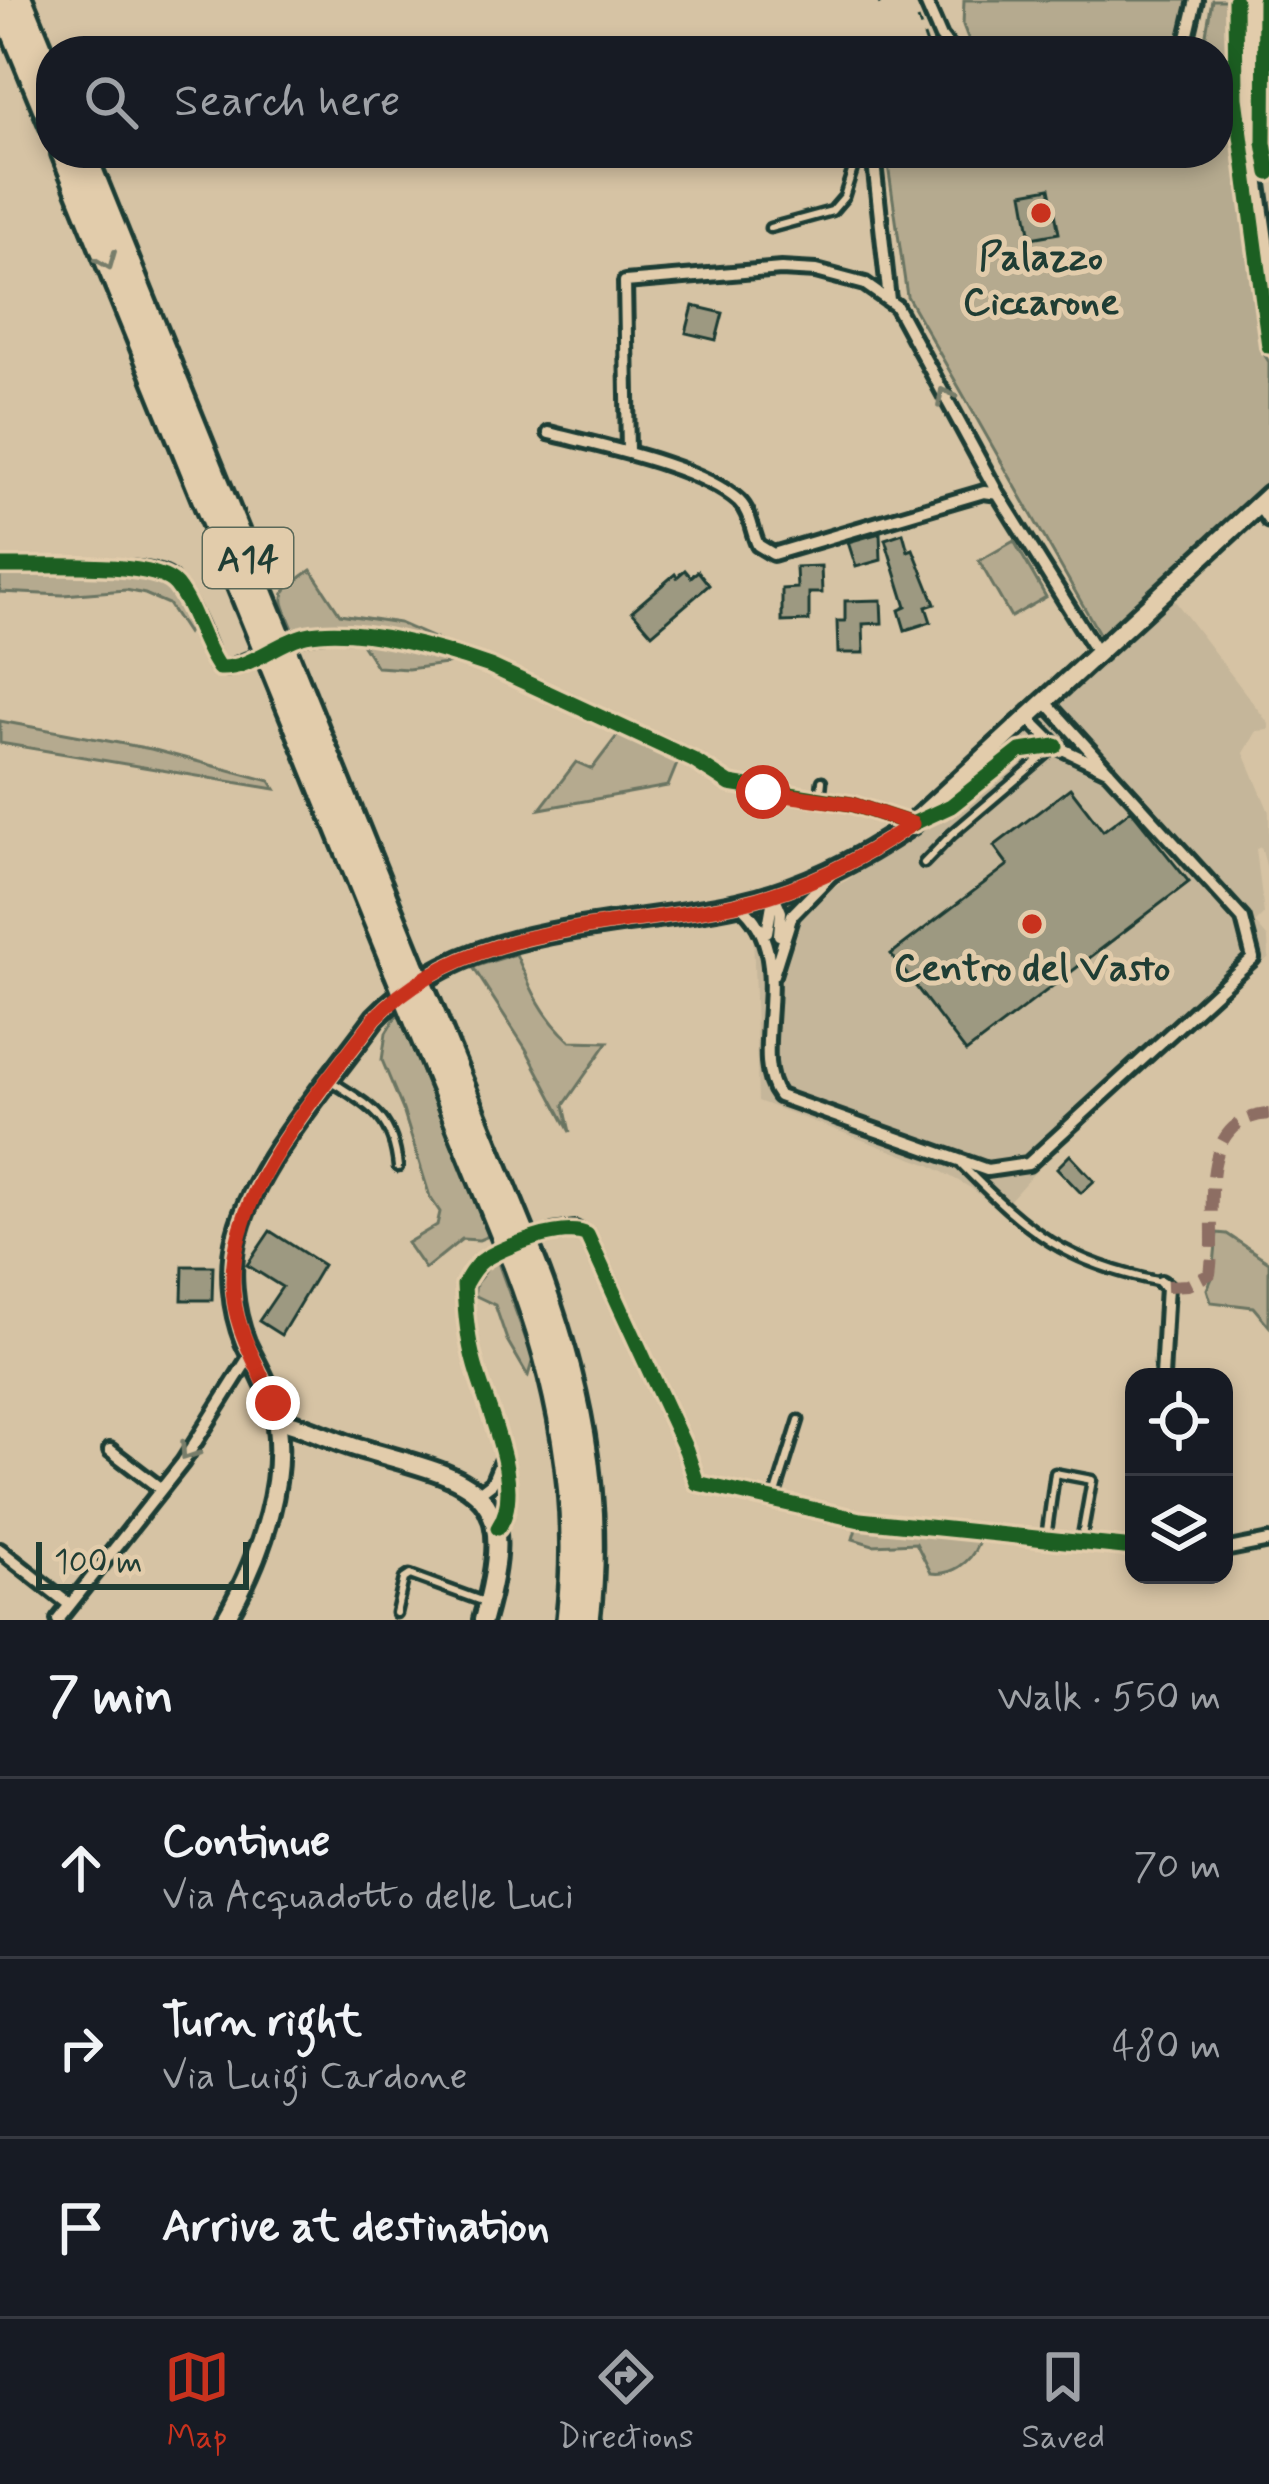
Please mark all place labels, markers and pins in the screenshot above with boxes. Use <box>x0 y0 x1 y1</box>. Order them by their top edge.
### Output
marker: Palazzo Ciccarone <box>1028 200 1054 226</box>
place label: Palazzo Ciccarone <box>963 233 1119 329</box>
marker: Centro del Vasto <box>1019 911 1045 937</box>
place label: Centro del Vasto <box>894 944 1170 995</box>

